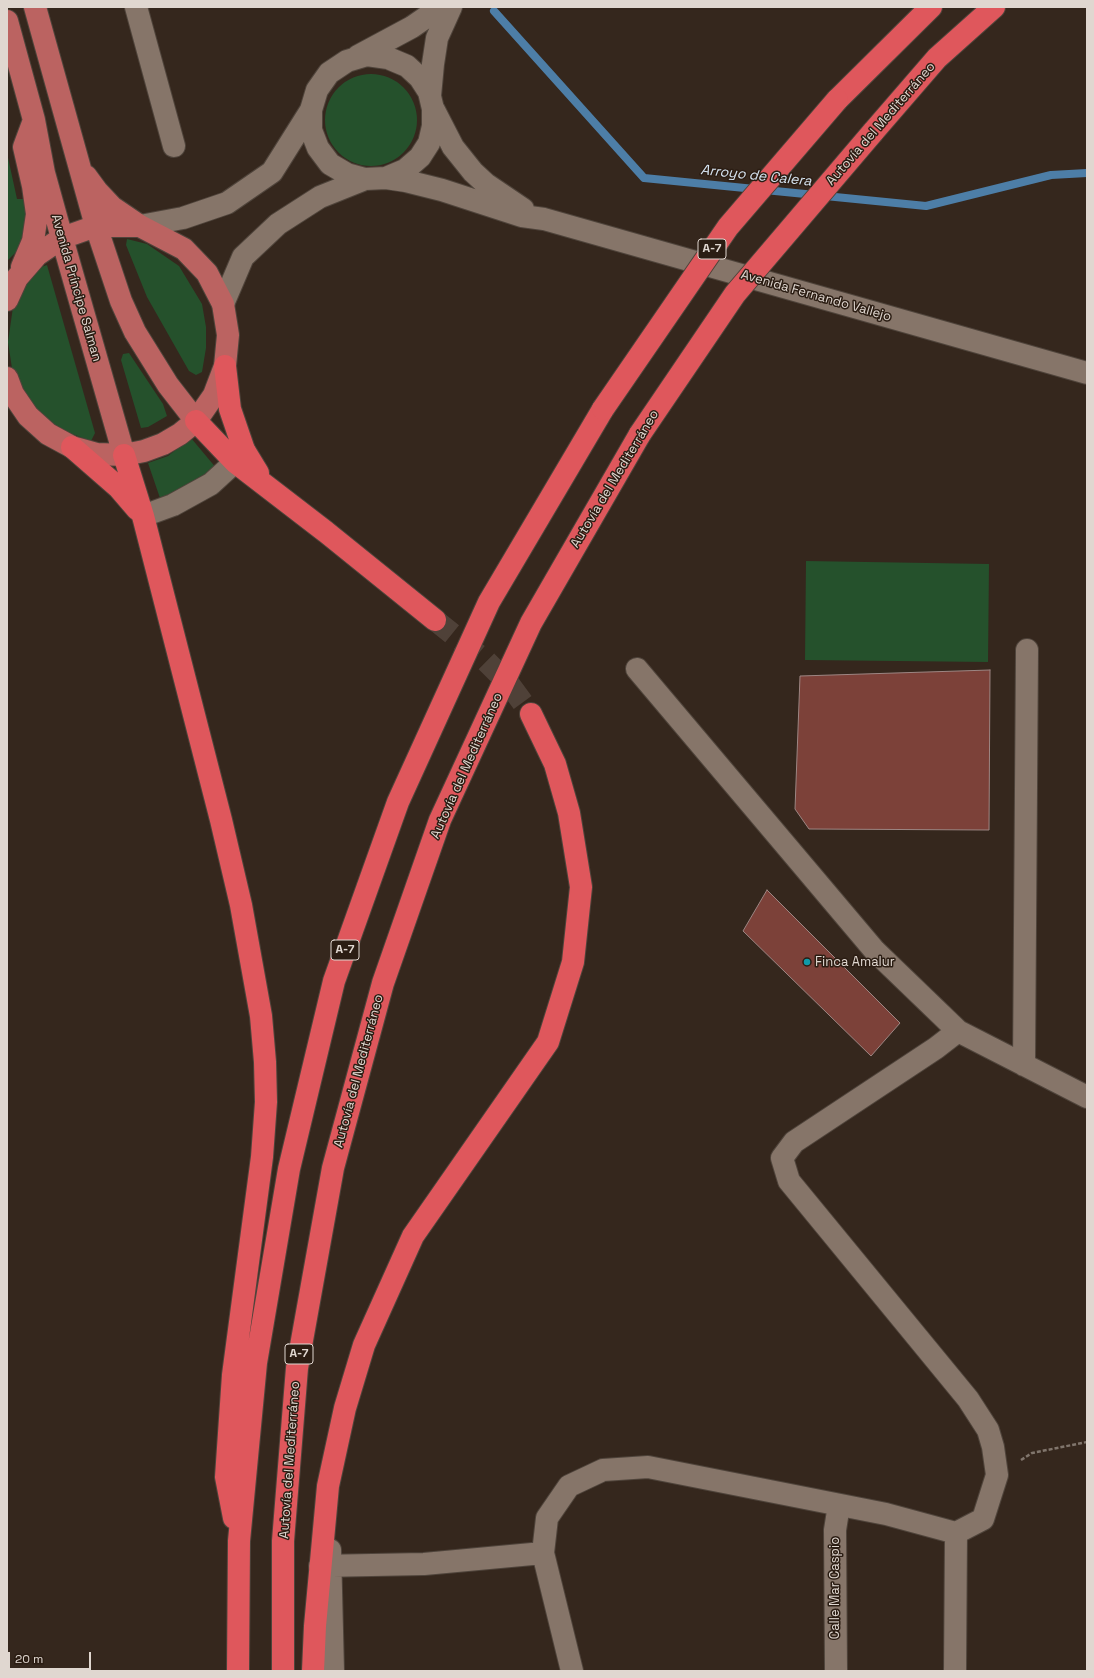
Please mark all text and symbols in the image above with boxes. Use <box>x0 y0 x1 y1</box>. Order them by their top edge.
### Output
street label: Autovía del Mediterráneo <box>823 59 939 189</box>
water label: Arroyo de Calera <box>700 162 812 190</box>
street label: Avenida Príncipe Salman <box>48 213 104 363</box>
road number: A-7 <box>698 239 726 259</box>
street label: Avenida Fernando Vallejo <box>739 267 893 325</box>
street label: Autovía del Mediterráneo <box>568 407 662 551</box>
street label: Autovía del Mediterráneo <box>428 691 506 841</box>
road number: A-7 <box>331 940 359 960</box>
place label: Finca Amalur <box>815 954 895 970</box>
marker: Finca Amalur <box>802 957 812 967</box>
street label: Autovía del Mediterráneo <box>331 993 387 1149</box>
road number: A-7 <box>285 1344 313 1364</box>
street label: Autovía del Mediterráneo <box>277 1381 303 1539</box>
street label: Calle Mar Caspio <box>827 1537 843 1639</box>
scale bar <box>10 1644 93 1670</box>
text: 20 m <box>15 1651 43 1667</box>

